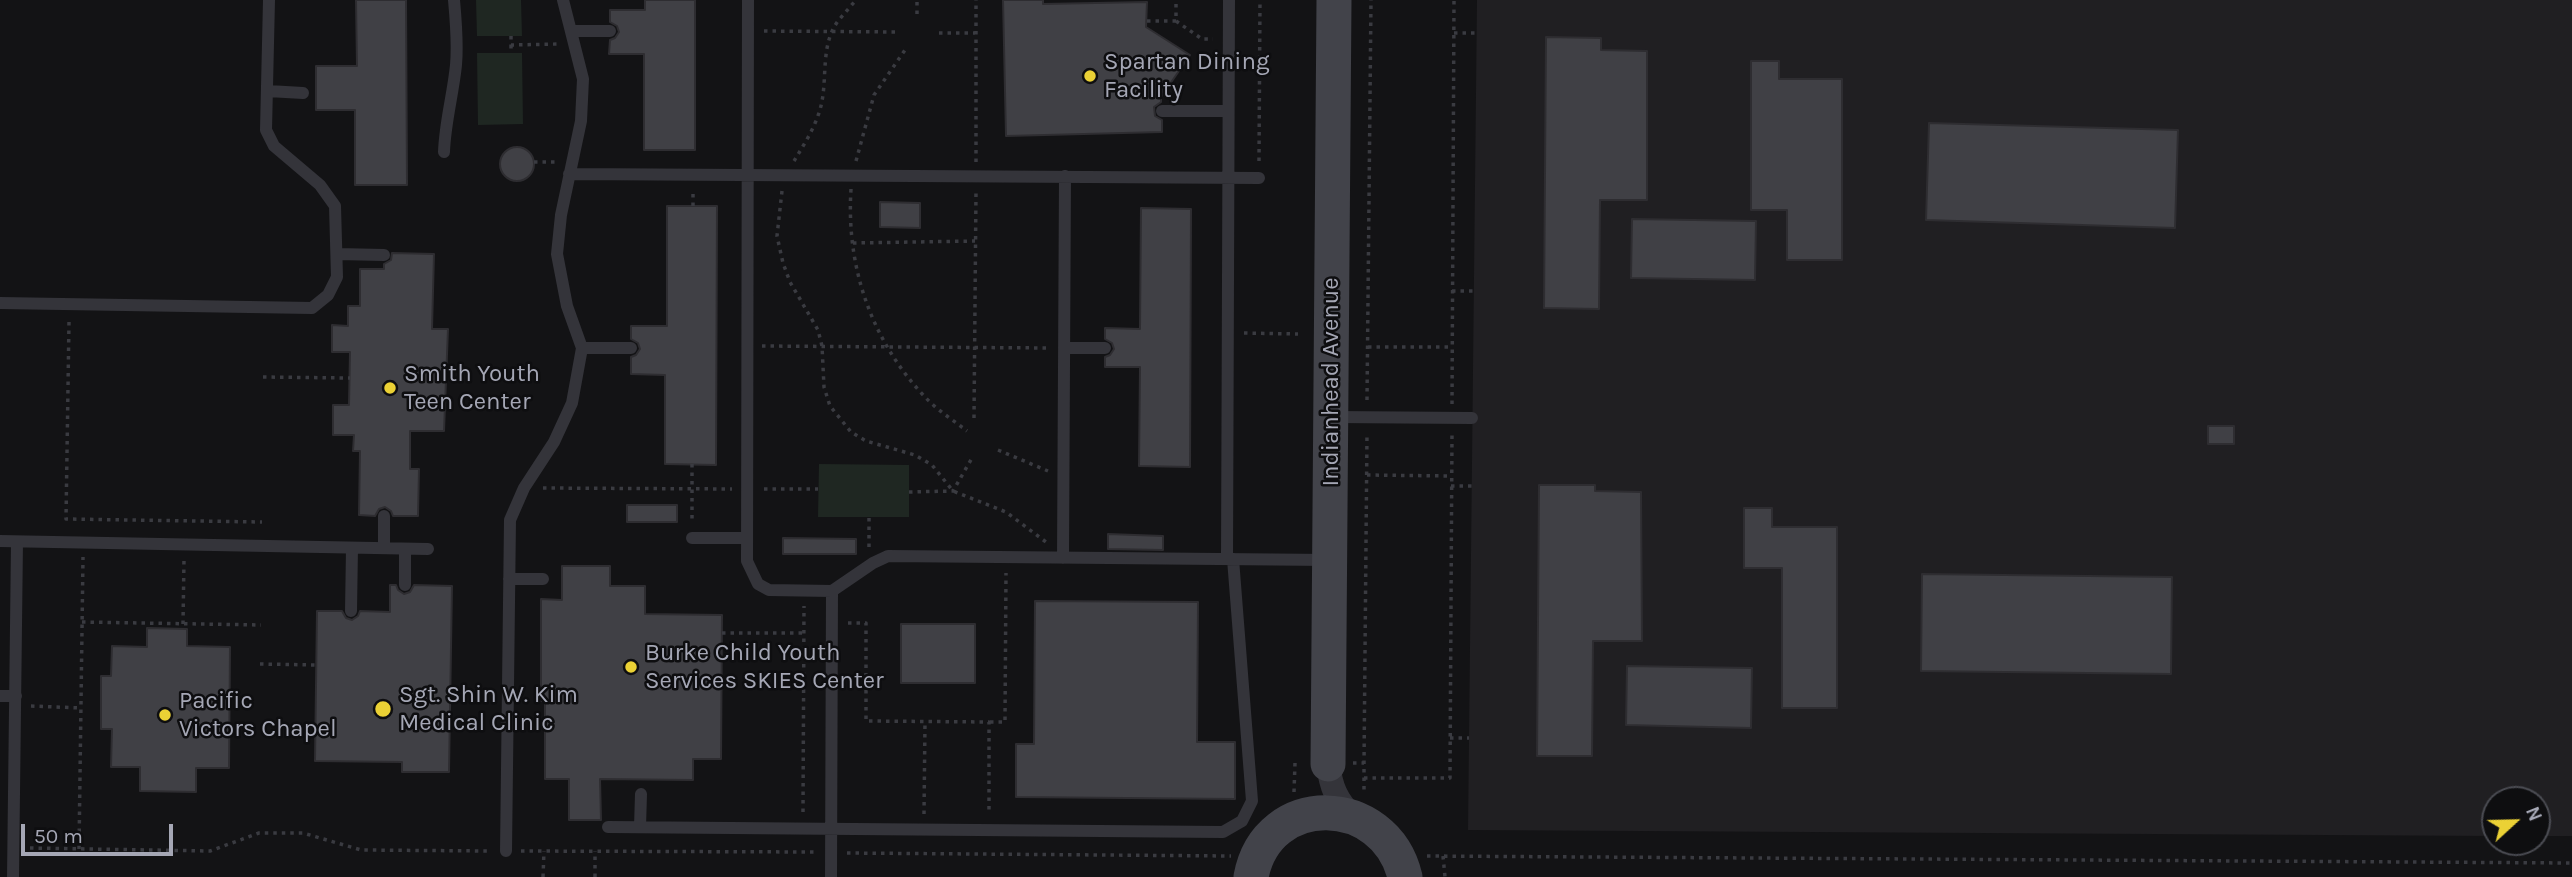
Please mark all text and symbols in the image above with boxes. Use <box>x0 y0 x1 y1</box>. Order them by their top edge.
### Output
place label: Spartan Dining Facility <box>1104 48 1270 104</box>
marker: Spartan Dining Facility <box>1082 68 1098 84</box>
street label: Indianhead Avenue <box>1317 277 1345 487</box>
place label: Smith Youth Teen Center <box>404 360 540 416</box>
marker: Smith Youth Teen Center <box>382 380 398 396</box>
place label: Burke Child Youth Services SKIES Center <box>645 639 884 695</box>
marker: Burke Child Youth Services SKIES Center <box>623 659 639 675</box>
place label: Sgt. Shin W. Kim Medical Clinic <box>399 681 578 737</box>
place label: Pacific Victors Chapel <box>179 687 337 743</box>
marker: Sgt. Shin W. Kim Medical Clinic <box>373 699 393 719</box>
marker: Pacific Victors Chapel <box>157 707 173 723</box>
north arrow <box>2481 786 2551 856</box>
text: N <box>2521 803 2546 824</box>
scale bar <box>24 810 177 854</box>
text: 50 m <box>34 824 83 848</box>

